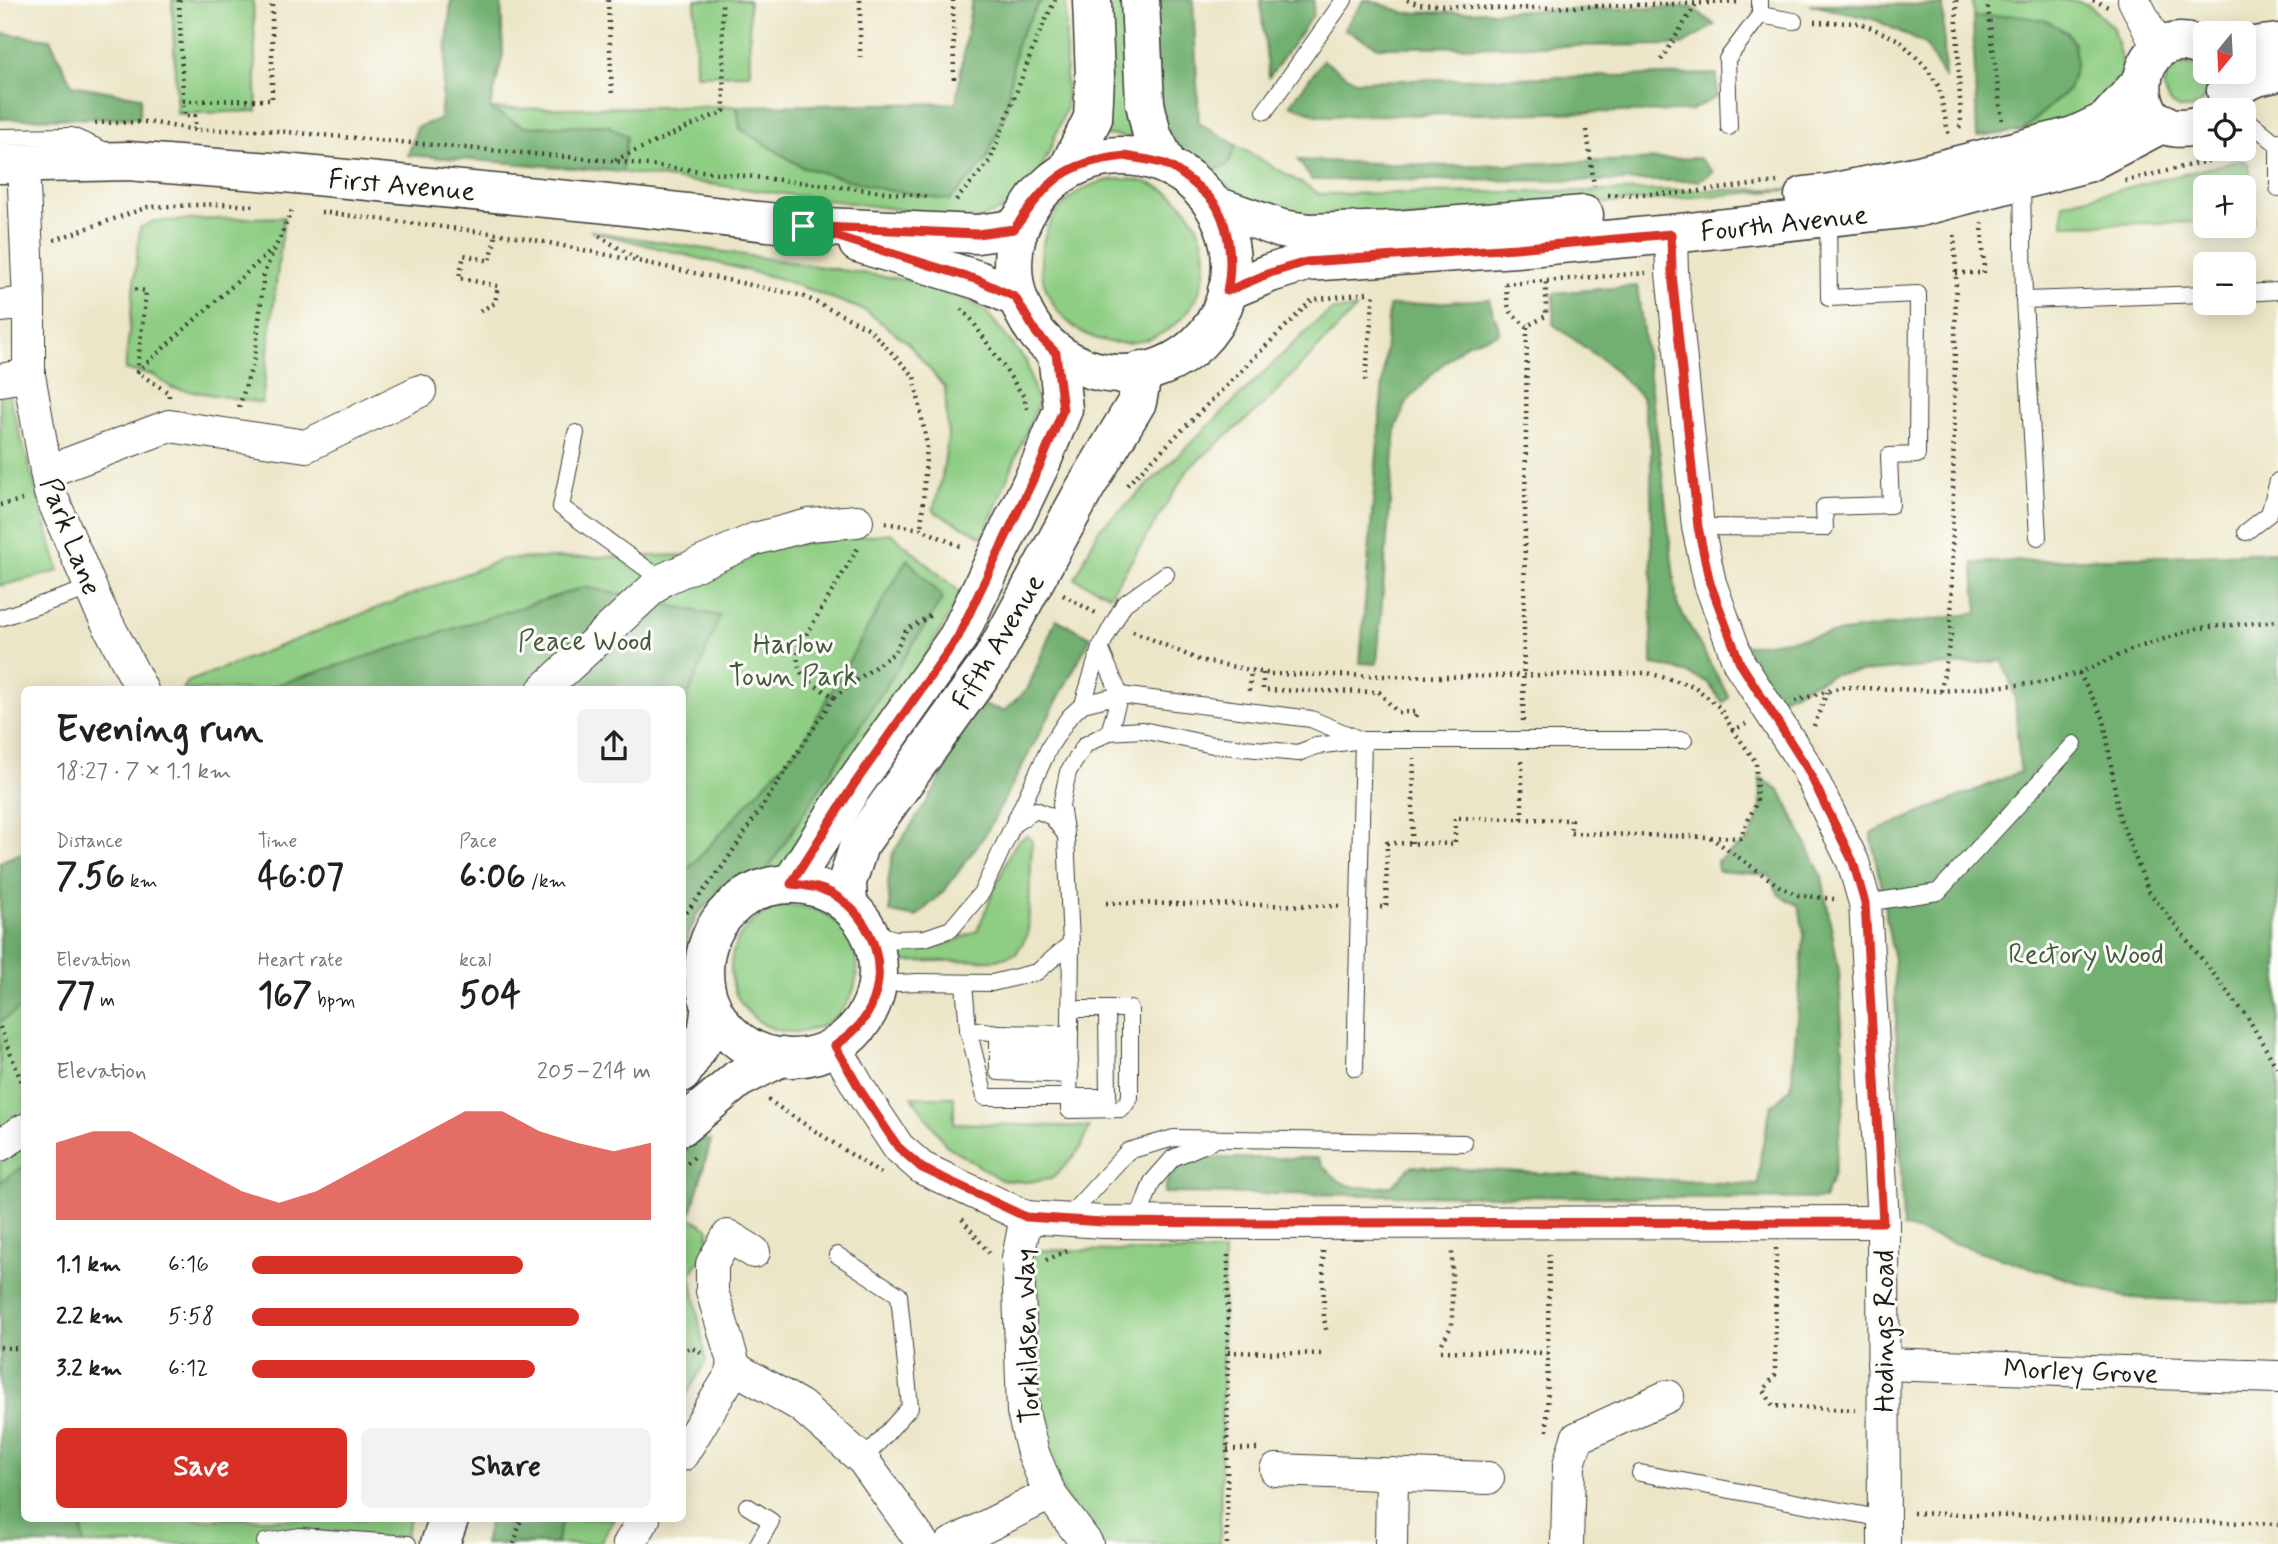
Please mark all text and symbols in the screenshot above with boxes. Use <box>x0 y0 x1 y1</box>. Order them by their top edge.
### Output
north arrow <box>2193 21 2256 84</box>
map controls <box>2193 21 2256 315</box>
button: locate <box>2193 98 2256 161</box>
street label: First Avenue <box>327 162 477 211</box>
button: + <box>2193 175 2256 238</box>
pin <box>773 196 833 256</box>
street label: Fourth Avenue <box>1699 197 1870 252</box>
icon: arrive <box>784 207 822 245</box>
button: − <box>2193 252 2256 315</box>
street label: Park Lane <box>30 473 109 601</box>
street label: Fifth Avenue <box>944 568 1054 717</box>
park label: Peace Wood <box>518 624 652 661</box>
park label: Harlow Town Park <box>729 627 858 696</box>
text: Evening run <box>56 706 263 755</box>
button: share <box>577 709 651 783</box>
text: 18:27 · 7 × 1.1 km <box>56 757 231 787</box>
text: Distance <box>56 829 123 854</box>
text: Time <box>258 829 297 854</box>
text: Pace <box>459 829 497 854</box>
text: 7.56 <box>56 854 125 900</box>
text: 46:07 <box>258 854 344 900</box>
text: 6:06 <box>459 854 526 900</box>
text: km <box>125 869 158 894</box>
text: /km <box>526 869 567 894</box>
park label: Rectory Wood <box>2008 937 2164 974</box>
text: Elevation <box>56 948 131 973</box>
text: Heart rate <box>258 948 343 973</box>
text: kcal <box>459 948 491 973</box>
text: 77 <box>56 973 95 1019</box>
text: 167 <box>258 973 312 1019</box>
text: 504 <box>459 973 521 1019</box>
text: m <box>95 988 115 1013</box>
text: bpm <box>312 988 356 1013</box>
text: Elevation <box>56 1057 147 1087</box>
text: 205–214 m <box>537 1057 651 1087</box>
street label: Torkildsen Way <box>1007 1248 1050 1424</box>
text: 1.1 km <box>56 1250 121 1280</box>
text: 6:16 <box>168 1250 209 1280</box>
street label: Hodings Road <box>1867 1250 1904 1412</box>
text: 2.2 km <box>56 1302 123 1332</box>
text: 5:58 <box>168 1302 214 1332</box>
street label: Morley Grove <box>2003 1351 2159 1394</box>
text: 3.2 km <box>56 1354 122 1384</box>
text: 6:12 <box>168 1354 208 1384</box>
button: Save <box>56 1428 347 1508</box>
button: Share <box>361 1428 651 1508</box>

